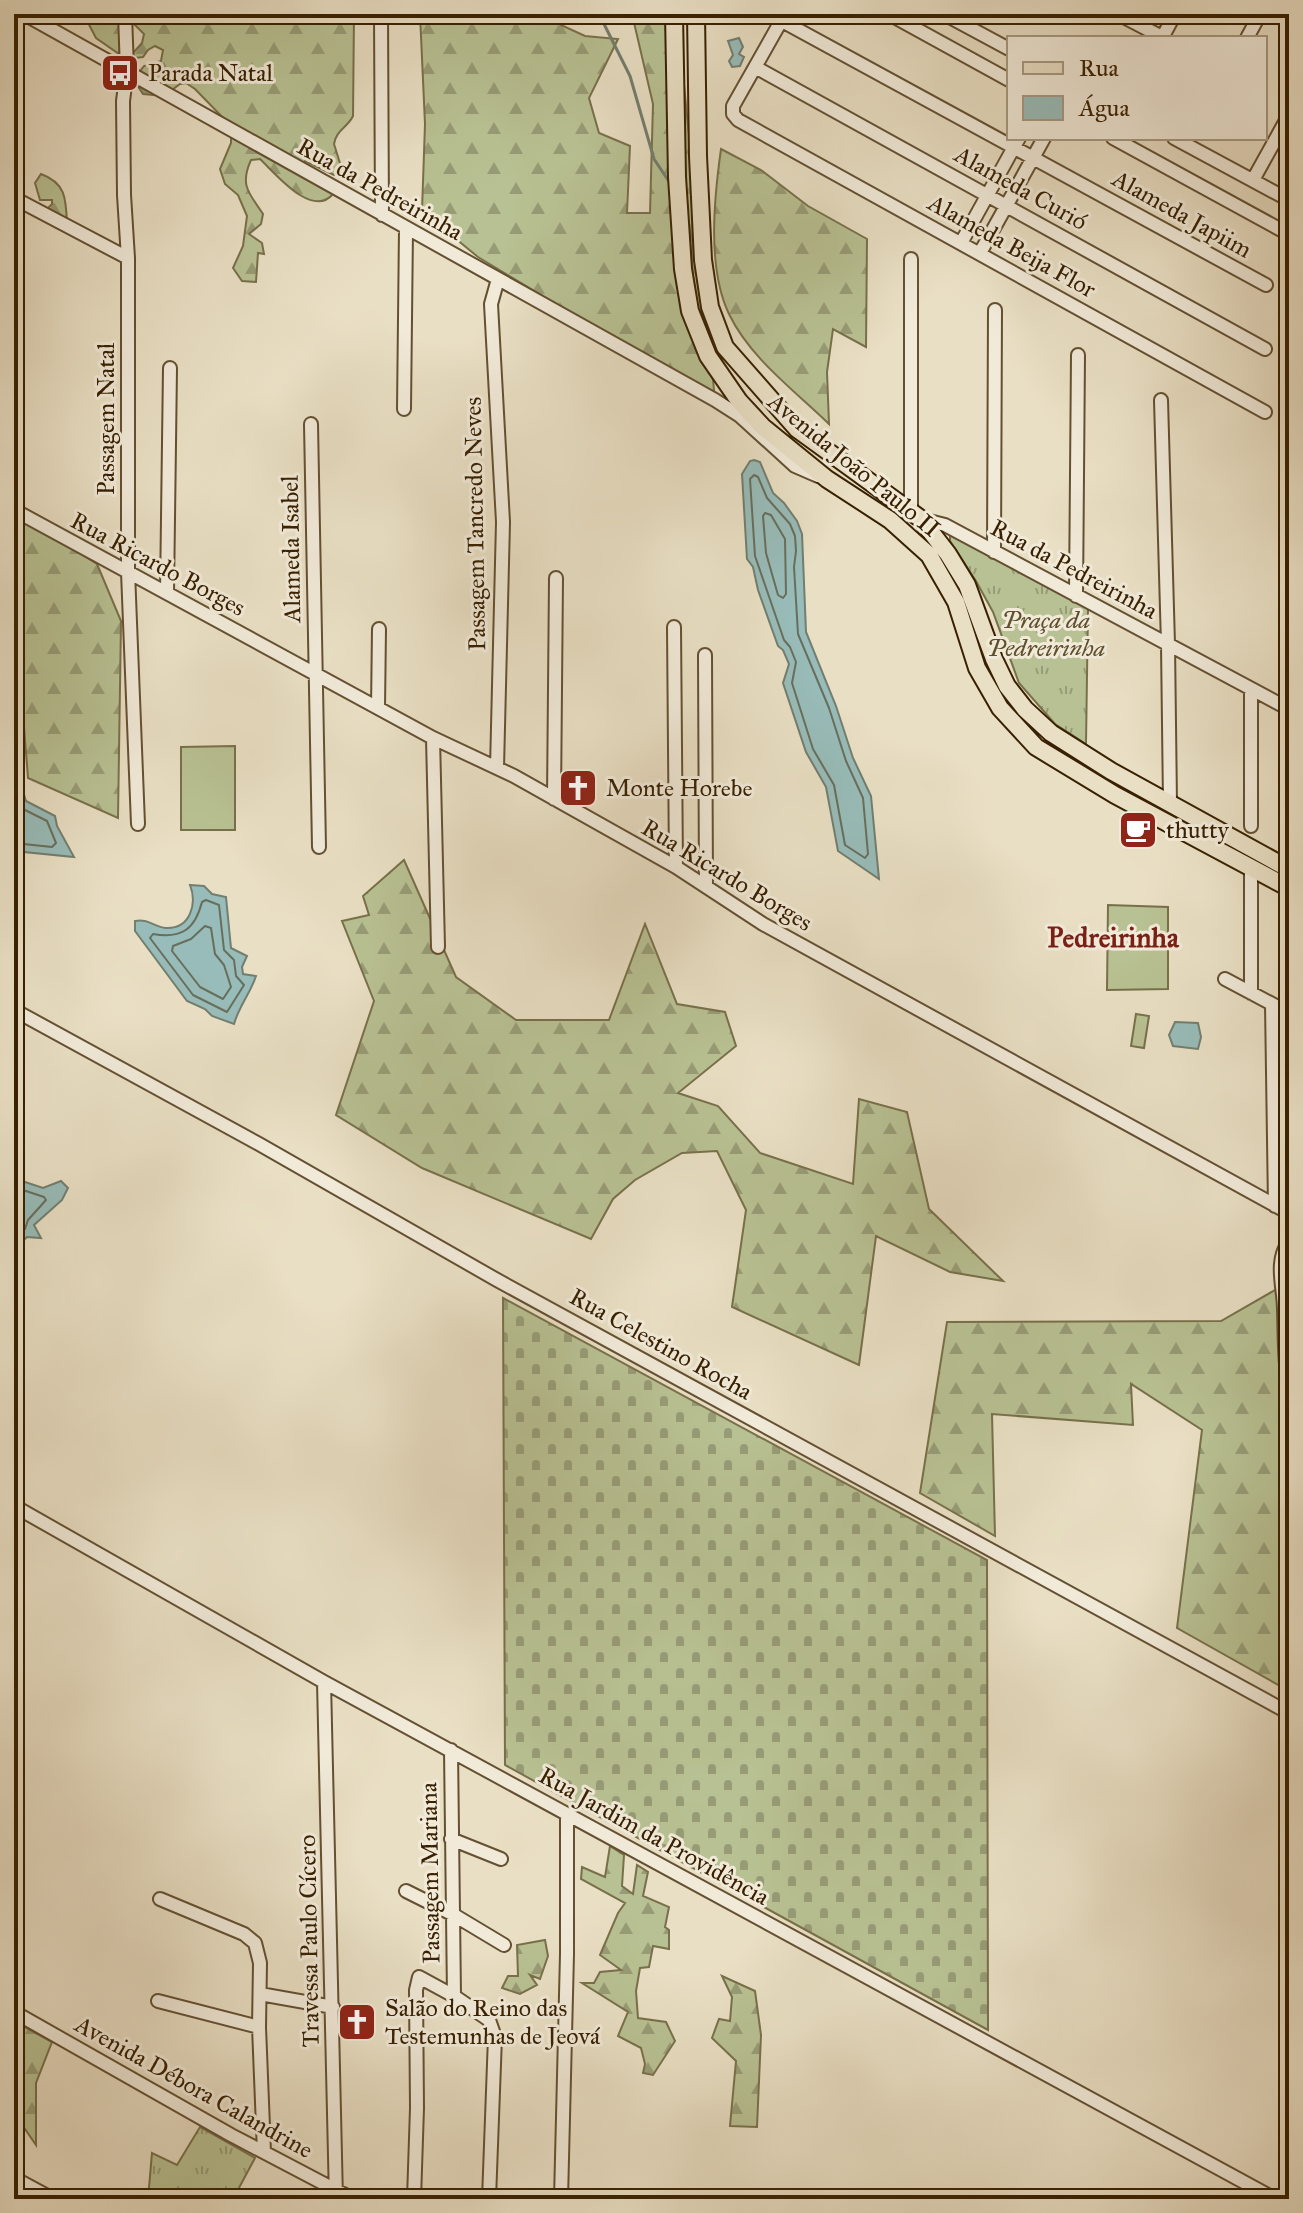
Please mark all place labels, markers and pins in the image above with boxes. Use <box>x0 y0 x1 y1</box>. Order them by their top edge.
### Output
bus stop icon: Parada Natal <box>99 52 141 94</box>
place label: Parada Natal <box>148 58 274 88</box>
church icon: Monte Horebe <box>557 767 599 809</box>
place label: Monte Horebe <box>606 773 752 803</box>
cafe icon: thutty <box>1117 809 1159 851</box>
place label: thutty <box>1166 815 1229 845</box>
place label: Salão do Reino das Testemunhas de Jeová <box>385 1993 601 2051</box>
church icon: Salão do Reino das Testemunhas de Jeová <box>336 2001 378 2043</box>

